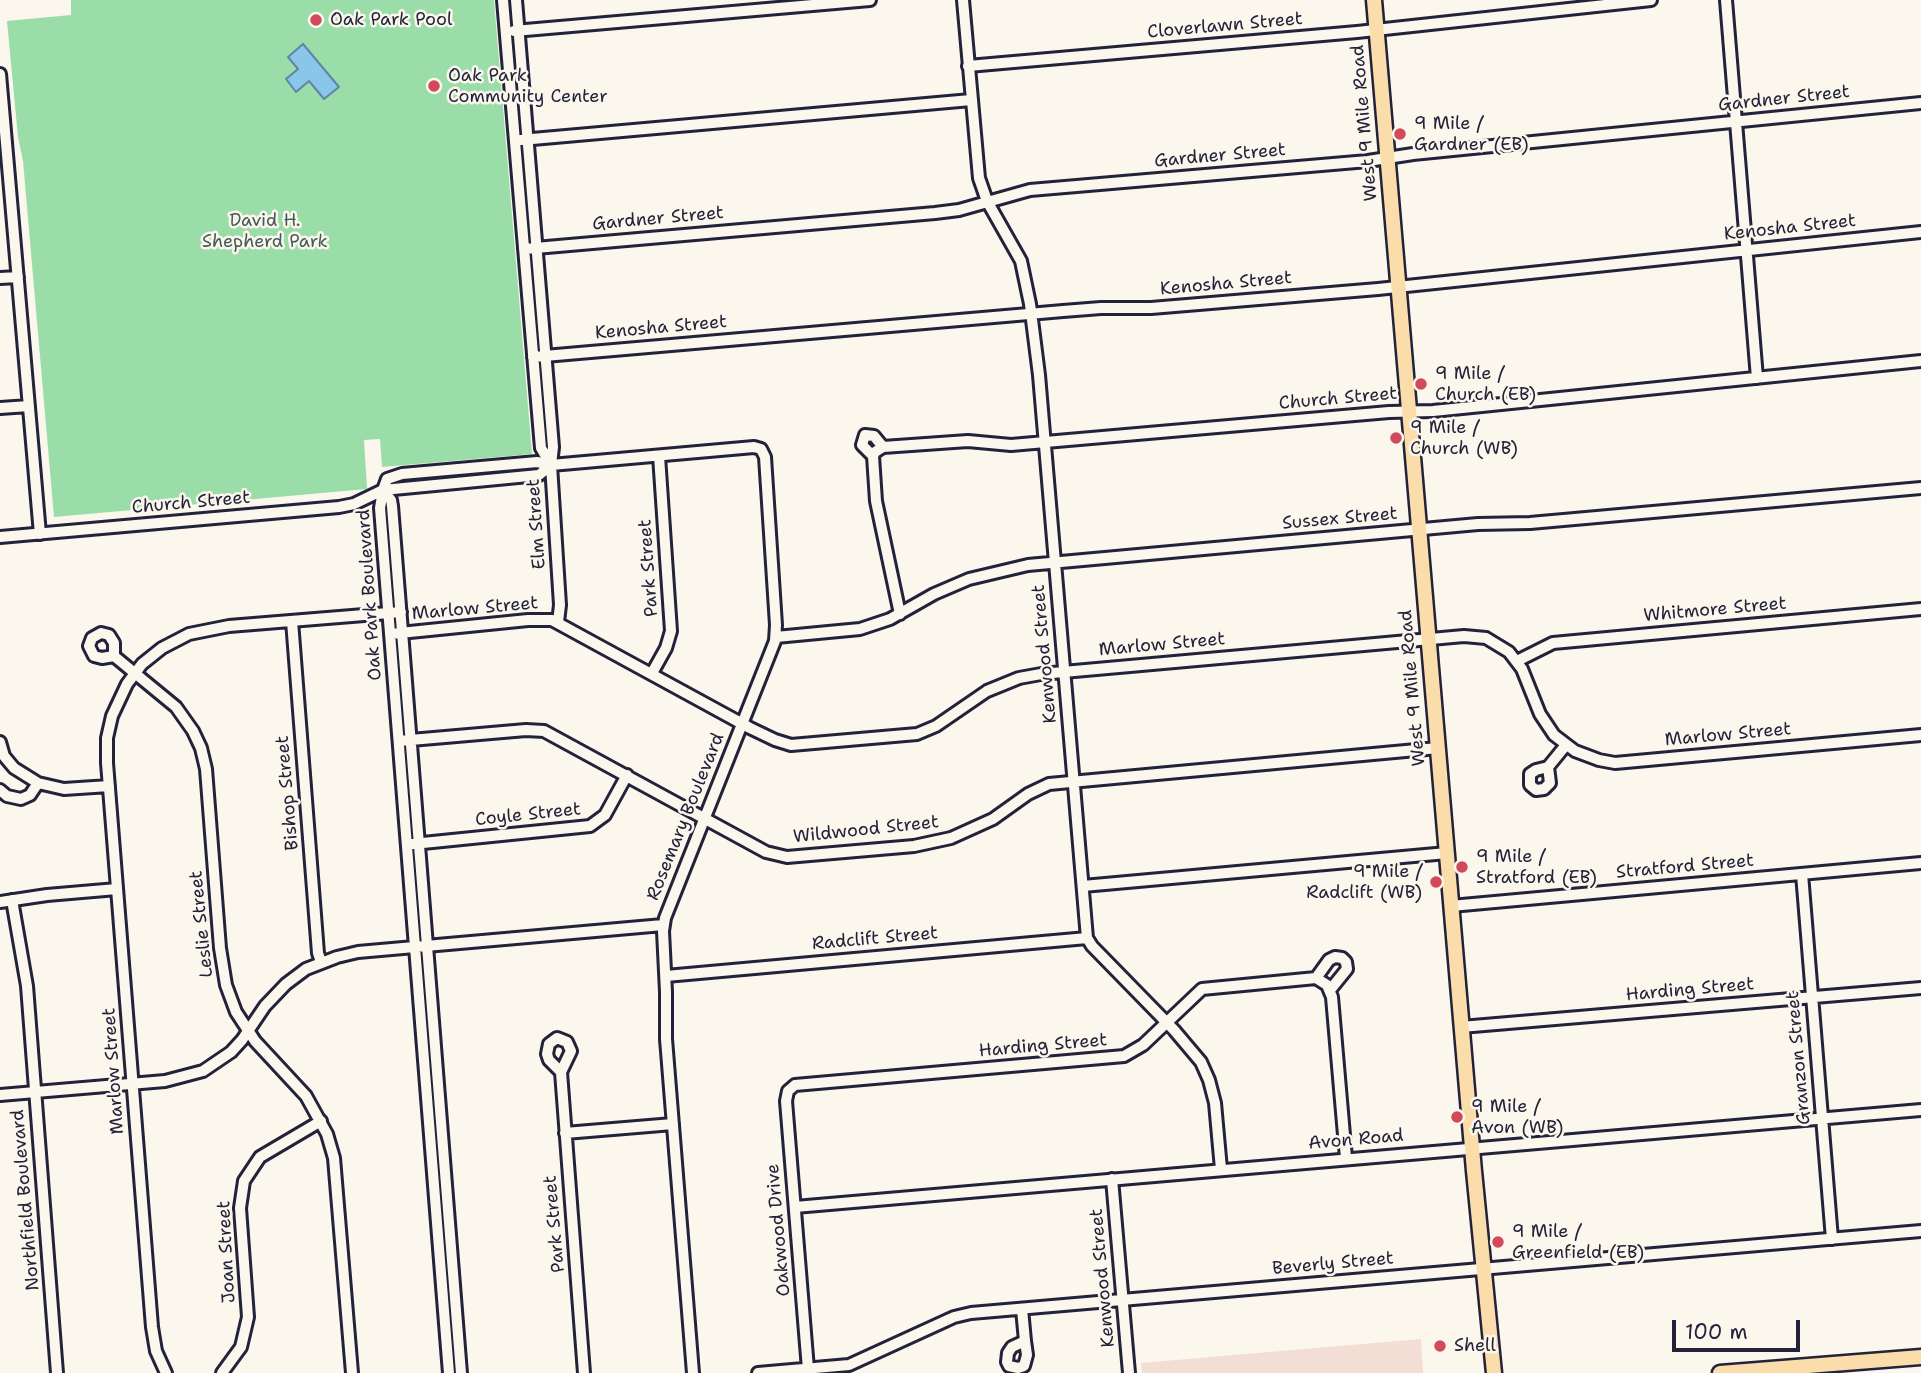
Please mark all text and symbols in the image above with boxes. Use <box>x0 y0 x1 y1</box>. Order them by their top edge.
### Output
street label: Cloverlawn Street <box>1146 8 1304 44</box>
place label: Oak Park Pool <box>330 9 452 31</box>
marker: Oak Park Pool <box>308 12 324 28</box>
street label: West 9 Mile Road <box>1347 44 1383 202</box>
place label: Oak Park Community Center <box>448 65 608 108</box>
marker: Oak Park Community Center <box>426 78 442 94</box>
street label: Gardner Street <box>1717 81 1851 117</box>
place label: 9 Mile / Gardner (EB) <box>1414 113 1529 156</box>
marker: 9 Mile / Gardner (EB) <box>1392 126 1408 142</box>
street label: Gardner Street <box>1153 139 1287 173</box>
street label: Gardner Street <box>591 202 725 236</box>
park label: David H. Shepherd Park <box>202 210 328 252</box>
street label: Kenosha Street <box>1723 210 1857 246</box>
street label: Kenosha Street <box>1159 267 1293 301</box>
street label: Kenosha Street <box>594 311 728 345</box>
place label: 9 Mile / Church (EB) <box>1435 363 1536 406</box>
marker: 9 Mile / Church (EB) <box>1413 376 1429 392</box>
street label: Church Street <box>1278 383 1398 415</box>
place label: 9 Mile / Church (WB) <box>1410 417 1518 460</box>
marker: 9 Mile / Church (WB) <box>1388 430 1404 446</box>
street label: Elm Street <box>523 478 551 570</box>
street label: Church Street <box>131 487 251 519</box>
street label: Sussex Street <box>1282 503 1398 535</box>
street label: Oak Park Boulevard <box>353 509 387 681</box>
street label: Park Street <box>635 519 663 617</box>
street label: Kenwood Street <box>1028 584 1062 724</box>
street label: Marlow Street <box>411 593 539 625</box>
street label: Whitmore Street <box>1643 593 1787 627</box>
street label: West 9 Mile Road <box>1395 609 1431 767</box>
street label: Marlow Street <box>1098 629 1226 661</box>
street label: Marlow Street <box>1664 719 1792 751</box>
street label: Rosemary Boulevard <box>643 730 729 904</box>
street label: Bishop Street <box>272 735 304 851</box>
street label: Coyle Street <box>474 799 582 831</box>
street label: Wildwood Street <box>792 812 940 848</box>
place label: 9 Mile / Stratford (EB) <box>1476 846 1597 888</box>
street label: Stratford Street <box>1615 850 1755 884</box>
marker: 9 Mile / Stratford (EB) <box>1454 859 1470 875</box>
place label: 9 Mile / Radclift (WB) <box>1306 861 1422 903</box>
street label: Leslie Street <box>186 869 218 979</box>
marker: 9 Mile / Radclift (WB) <box>1428 874 1444 890</box>
street label: Radclift Street <box>811 923 939 955</box>
street label: Harding Street <box>1625 974 1755 1006</box>
street label: Granzon Street <box>1782 990 1816 1126</box>
street label: Marlow Street <box>99 1007 129 1135</box>
street label: Harding Street <box>978 1030 1108 1062</box>
place label: 9 Mile / Avon (WB) <box>1471 1096 1563 1138</box>
street label: Northfield Boulevard <box>7 1109 45 1291</box>
marker: 9 Mile / Avon (WB) <box>1449 1109 1465 1125</box>
street label: Avon Road <box>1308 1125 1404 1155</box>
street label: Oakwood Drive <box>762 1163 796 1297</box>
street label: Park Street <box>540 1174 570 1274</box>
street label: Joan Street <box>214 1200 240 1304</box>
street label: Kenwood Street <box>1086 1208 1120 1348</box>
place label: 9 Mile / Greenfield (EB) <box>1512 1221 1644 1264</box>
marker: 9 Mile / Greenfield (EB) <box>1490 1234 1506 1250</box>
street label: Beverly Street <box>1271 1248 1395 1280</box>
scale bar <box>1676 1306 1804 1350</box>
text: 100 m <box>1685 1318 1748 1346</box>
place label: Shell <box>1454 1335 1496 1357</box>
marker: Shell <box>1432 1338 1448 1354</box>

